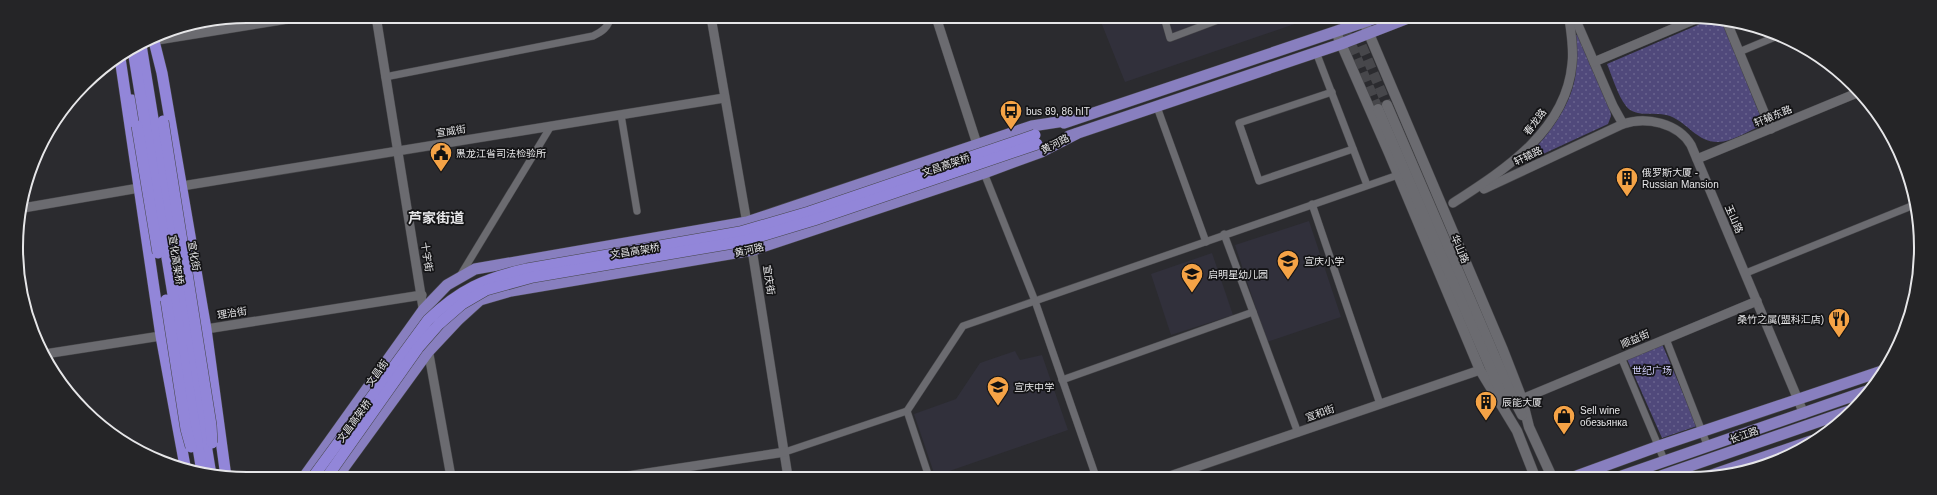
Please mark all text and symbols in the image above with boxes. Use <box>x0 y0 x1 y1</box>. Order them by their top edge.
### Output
bus stop icon: bus 89, 86 hIT <box>998 98 1024 131</box>
street label: 轩辕东路 <box>1752 103 1794 129</box>
place label: bus 89, 86 hIT <box>1026 106 1090 117</box>
street label: 春龙路 <box>1522 107 1548 137</box>
street label: 宣威街 <box>435 123 467 139</box>
street label: 黄河路 <box>1039 132 1071 156</box>
public building icon: 黑龙江省司法检验所 <box>428 140 454 173</box>
street label: 轩辕路 <box>1512 145 1544 167</box>
place label: 黑龙江省司法检验所 <box>456 148 546 159</box>
street label: 文昌高架桥 <box>921 152 971 178</box>
building icon: 俄罗斯大厦 - Russian Mansion <box>1614 165 1640 198</box>
place label: 俄罗斯大厦 - Russian Mansion <box>1641 167 1719 190</box>
street label: 玉山路 <box>1723 203 1745 235</box>
district label: 芦家街道 <box>408 210 464 226</box>
street label: 华山路 <box>1449 233 1471 265</box>
street label: 宣化高架桥 <box>167 234 185 286</box>
street label: 宣化街 <box>186 240 202 272</box>
street label: 十字街 <box>419 241 435 273</box>
street label: 黄河路 <box>733 241 765 259</box>
street label: 文昌高架桥 <box>609 242 661 260</box>
school or university icon: 宣庆小学 <box>1275 248 1301 281</box>
place label: 宣庆小学 <box>1304 256 1344 267</box>
school or university icon: 启明星幼儿园 <box>1179 261 1205 294</box>
street label: 宣庆街 <box>761 264 777 296</box>
place label: 启明星幼儿园 <box>1208 269 1268 280</box>
street label: 理治街 <box>216 305 248 321</box>
restaurant icon: 桑竹之属(盟科汇店) <box>1826 306 1852 339</box>
place label: 桑竹之属(盟科汇店) <box>1737 314 1824 325</box>
street label: 顺益街 <box>1619 328 1651 350</box>
street label: 文昌街 <box>364 358 390 388</box>
park label: 世纪广场 <box>1632 365 1672 376</box>
school or university icon: 宣庆中学 <box>985 374 1011 407</box>
place label: 宣庆中学 <box>1014 382 1054 393</box>
building icon: 辰能大厦 <box>1473 389 1499 422</box>
place label: 辰能大厦 <box>1502 397 1542 408</box>
street label: 文昌高架桥 <box>335 398 373 444</box>
street label: 宣和街 <box>1304 403 1336 423</box>
shop icon: Sell wine обезьянка <box>1551 403 1577 436</box>
place label: Sell wine обезьянка <box>1580 405 1628 428</box>
street label: 长江路 <box>1728 425 1760 445</box>

